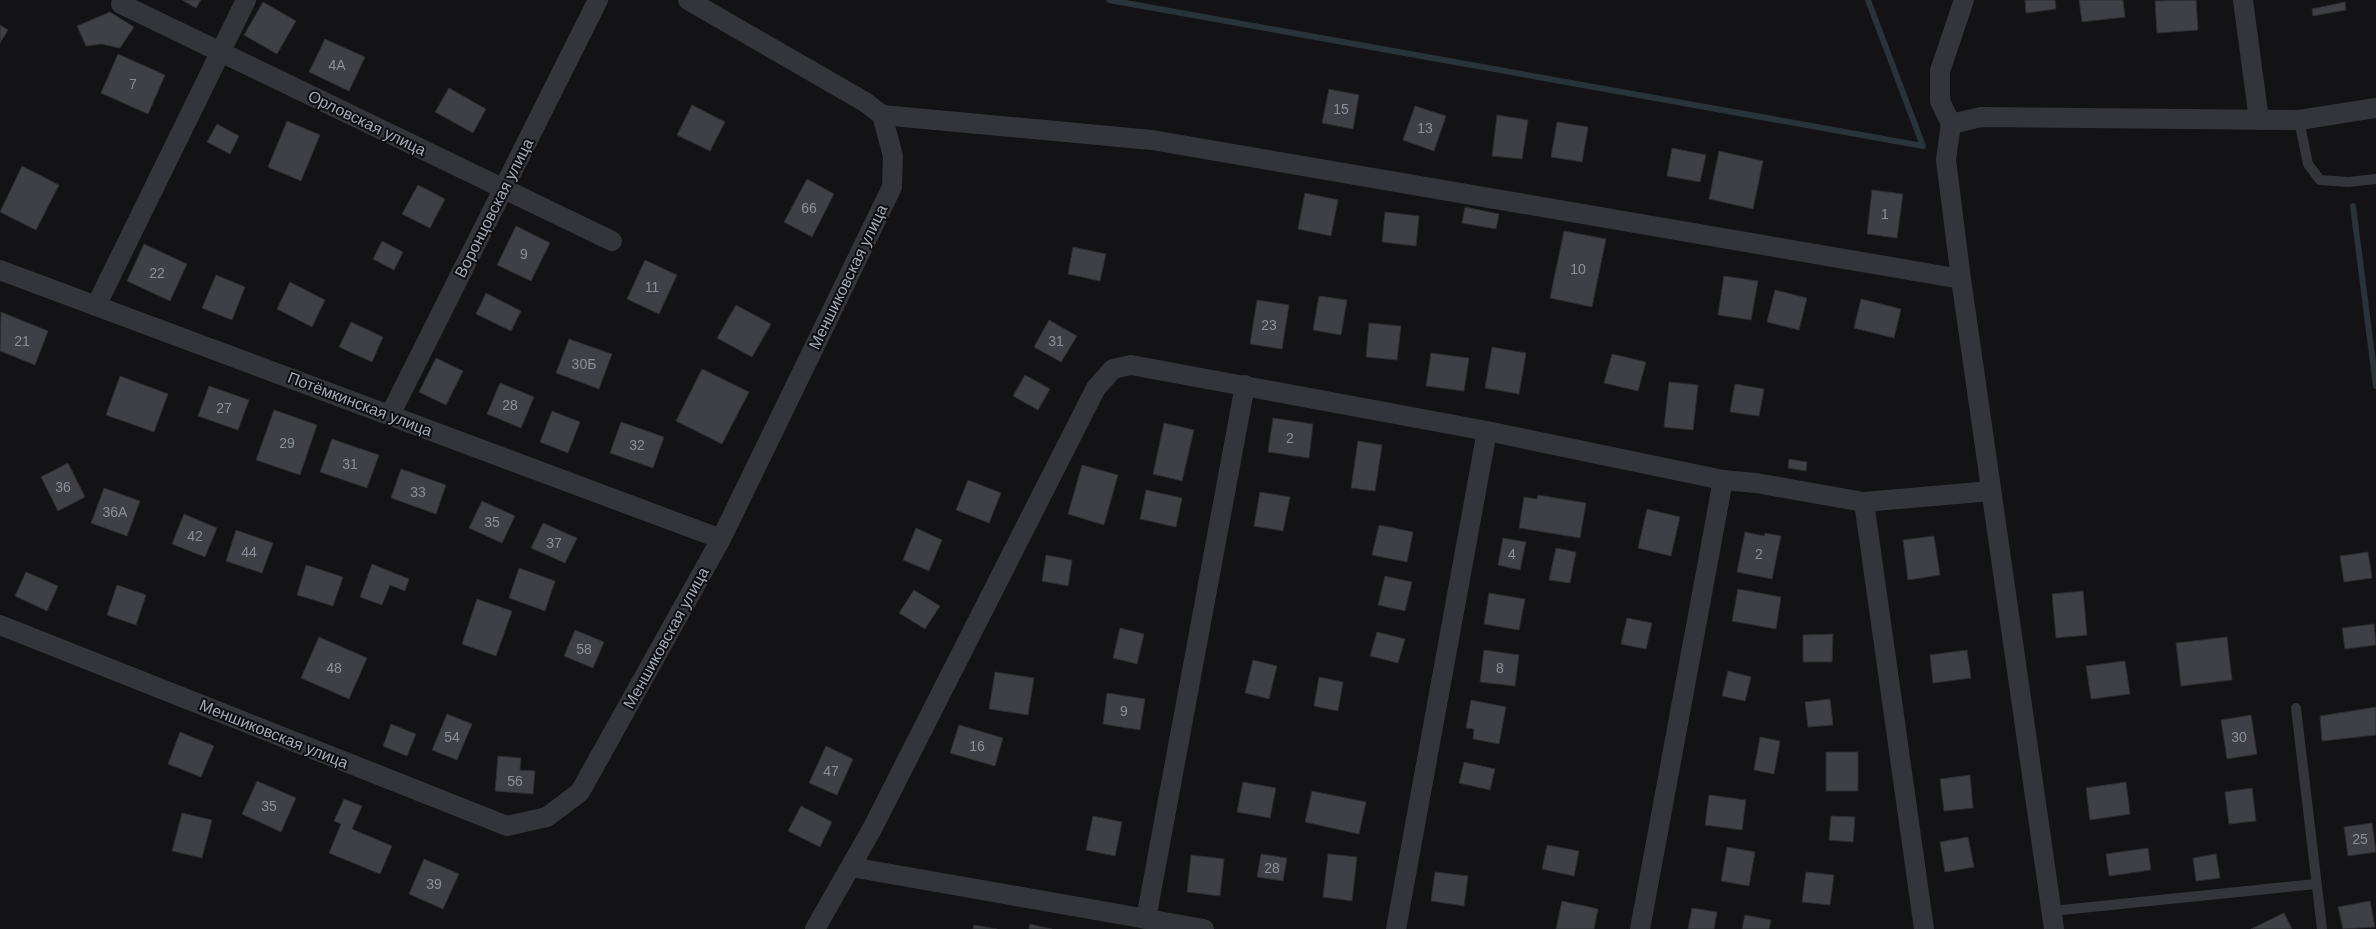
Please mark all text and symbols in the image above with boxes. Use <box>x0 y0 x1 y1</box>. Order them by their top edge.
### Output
house number: 4А <box>328 57 346 73</box>
house number: 7 <box>129 76 137 92</box>
street label: Орловская улица <box>305 87 429 159</box>
house number: 15 <box>1333 101 1349 117</box>
house number: 13 <box>1417 120 1433 136</box>
street label: Воронцовская улица <box>452 136 537 280</box>
house number: 66 <box>801 200 817 216</box>
street label: Меншиковская улица <box>806 202 890 352</box>
house number: 1 <box>1881 206 1889 222</box>
house number: 9 <box>520 246 528 262</box>
house number: 10 <box>1570 261 1586 277</box>
house number: 22 <box>149 265 165 281</box>
house number: 11 <box>645 279 659 295</box>
house number: 23 <box>1261 317 1277 333</box>
house number: 21 <box>14 333 30 349</box>
house number: 31 <box>1048 333 1064 349</box>
house number: 30Б <box>572 356 596 372</box>
street label: Потёмкинская улица <box>285 369 435 439</box>
house number: 28 <box>502 397 518 413</box>
house number: 27 <box>216 400 232 416</box>
house number: 2 <box>1286 430 1294 446</box>
house number: 29 <box>279 435 295 451</box>
house number: 32 <box>629 437 645 453</box>
house number: 31 <box>342 456 358 472</box>
house number: 36 <box>55 479 71 495</box>
house number: 33 <box>410 484 426 500</box>
house number: 36А <box>103 504 128 520</box>
house number: 35 <box>484 514 500 530</box>
house number: 42 <box>187 528 203 544</box>
house number: 37 <box>546 535 562 551</box>
house number: 44 <box>241 544 257 560</box>
house number: 4 <box>1508 546 1516 562</box>
house number: 2 <box>1755 546 1763 562</box>
street label: Меншиковская улица <box>620 564 712 712</box>
house number: 58 <box>576 641 592 657</box>
house number: 48 <box>326 660 342 676</box>
house number: 8 <box>1496 660 1504 676</box>
street label: Меншиковская улица <box>197 696 351 772</box>
house number: 9 <box>1120 703 1128 719</box>
house number: 54 <box>444 729 460 745</box>
house number: 30 <box>2231 729 2247 745</box>
house number: 16 <box>969 738 985 754</box>
house number: 47 <box>823 763 839 779</box>
house number: 56 <box>507 773 523 789</box>
house number: 35 <box>261 798 277 814</box>
house number: 25 <box>2352 831 2368 847</box>
house number: 28 <box>1264 860 1280 876</box>
house number: 39 <box>426 876 442 892</box>

